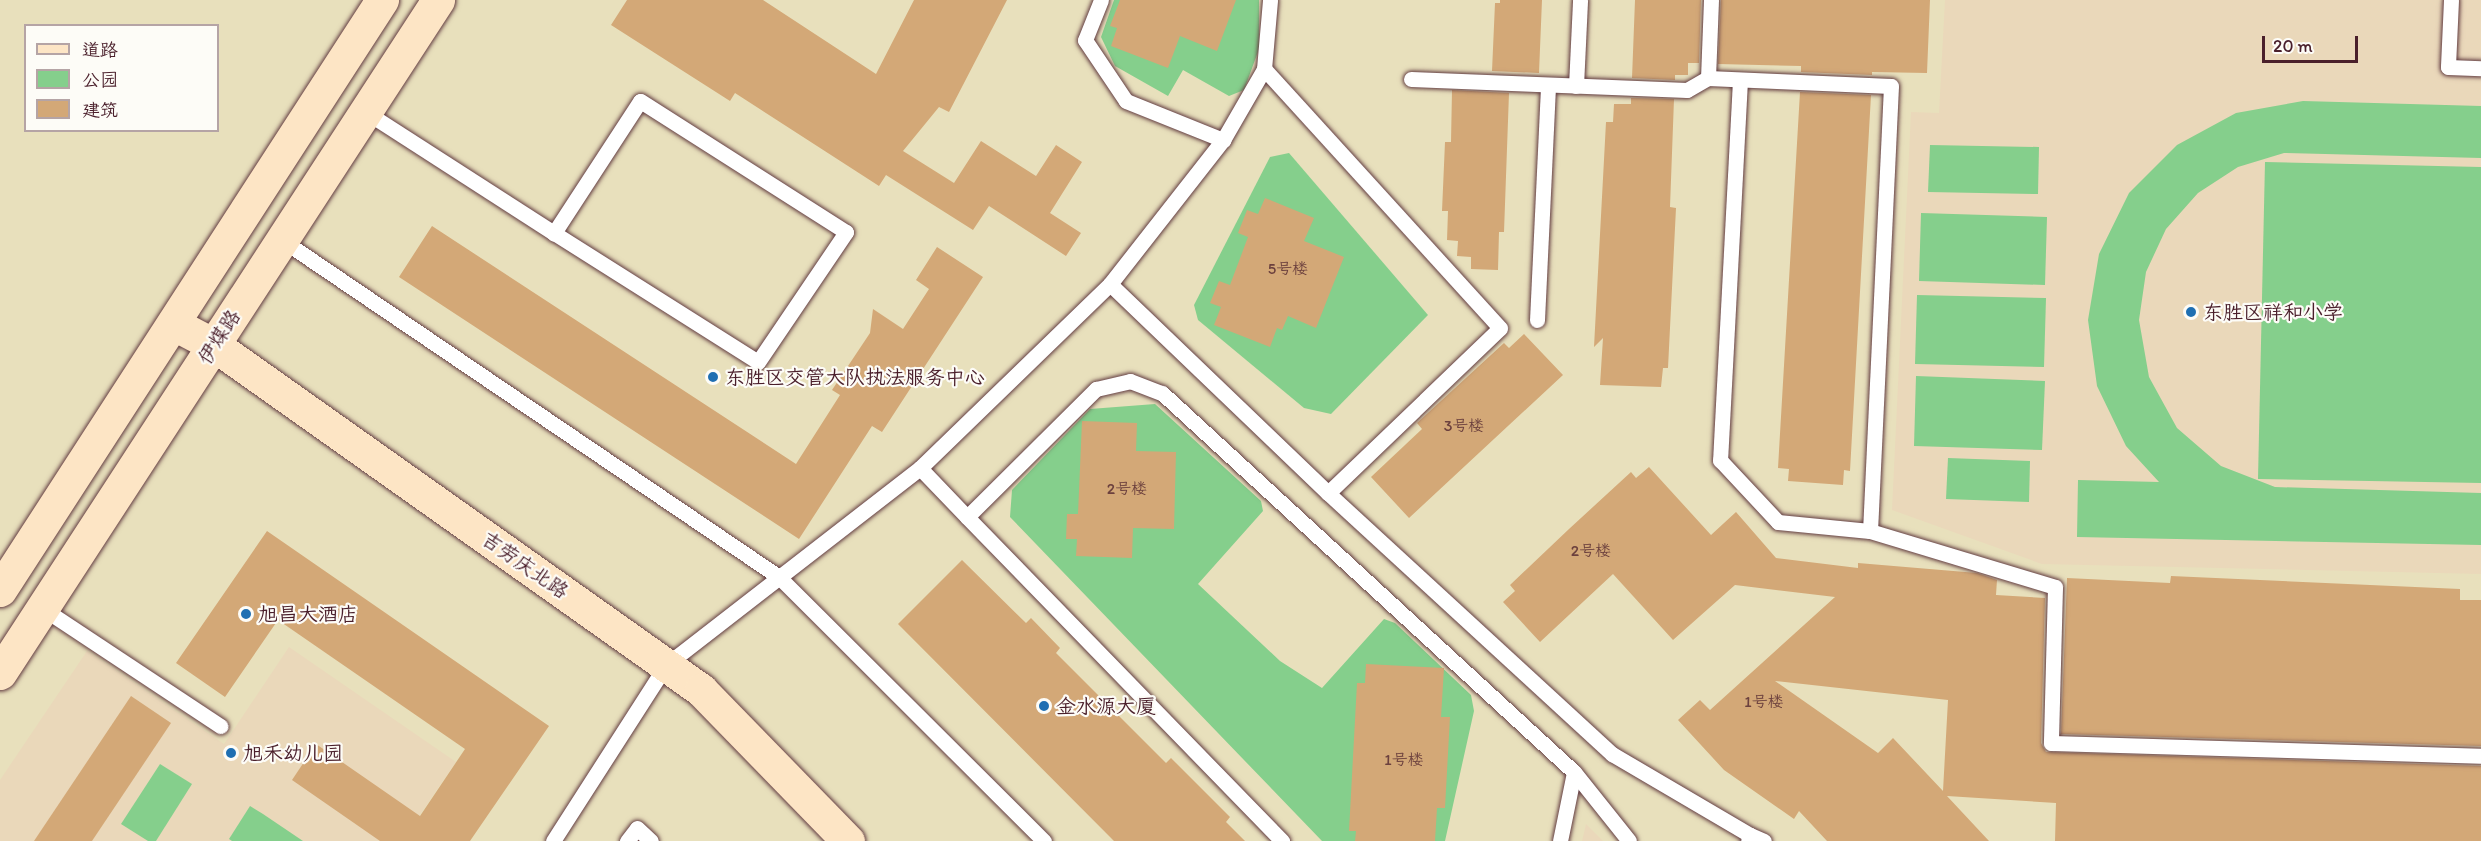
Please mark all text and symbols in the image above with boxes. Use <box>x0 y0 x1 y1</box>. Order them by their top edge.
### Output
legend <box>24 24 219 132</box>
scale bar <box>2265 24 2361 62</box>
text: 20 m <box>2273 35 2313 57</box>
text: 道路 <box>82 39 118 61</box>
text: 公园 <box>82 69 118 91</box>
text: 建筑 <box>82 99 118 121</box>
house number: 5号楼 <box>1268 259 1308 279</box>
place label: 东胜区祥和小学 <box>2203 300 2343 324</box>
street label: 伊煤路 <box>193 305 245 369</box>
marker: 东胜区祥和小学 <box>2184 305 2198 319</box>
place label: 东胜区交管大队执法服务中心 <box>725 365 985 389</box>
marker: 东胜区交管大队执法服务中心 <box>706 370 720 384</box>
house number: 3号楼 <box>1444 416 1484 436</box>
house number: 2号楼 <box>1107 479 1147 499</box>
street label: 吉劳庆北路 <box>477 526 573 604</box>
house number: 2号楼 <box>1571 541 1611 561</box>
place label: 旭昌大酒店 <box>258 602 358 626</box>
marker: 旭昌大酒店 <box>239 607 253 621</box>
house number: 1号楼 <box>1744 692 1784 712</box>
place label: 金水源大厦 <box>1056 694 1156 718</box>
marker: 金水源大厦 <box>1037 699 1051 713</box>
place label: 旭禾幼儿园 <box>243 741 343 765</box>
marker: 旭禾幼儿园 <box>224 746 238 760</box>
house number: 1号楼 <box>1384 750 1424 770</box>

